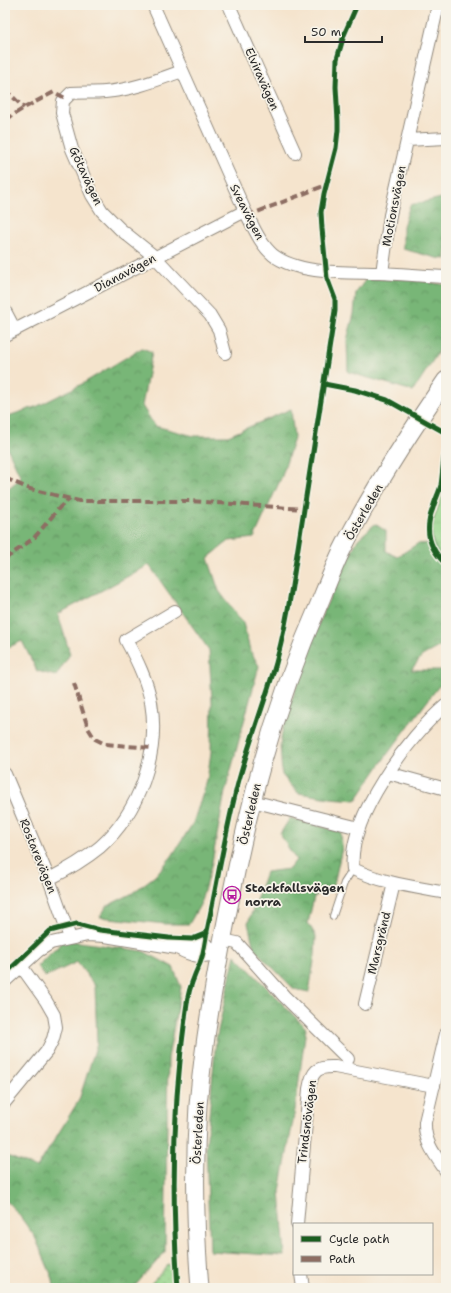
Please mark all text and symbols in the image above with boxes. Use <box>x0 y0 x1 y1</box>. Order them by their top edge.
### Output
scale bar <box>305 18 382 44</box>
text: 50 m <box>311 24 341 40</box>
street label: Elviravägen <box>241 45 283 113</box>
street label: Götavägen <box>65 144 107 208</box>
street label: Motionsvägen <box>378 164 410 248</box>
street label: Sveavägen <box>226 181 268 243</box>
street label: Dianavägen <box>91 250 159 296</box>
street label: Österleden <box>341 481 387 543</box>
street label: Österleden <box>235 782 265 846</box>
street label: Rostarevägen <box>16 816 60 896</box>
place label: Stackfallsvägen norra <box>245 880 344 910</box>
bus stop icon: Stackfallsvägen norra <box>222 885 242 905</box>
street label: Marsgränd <box>363 910 395 976</box>
street label: Trindsnövägen <box>294 1079 320 1165</box>
street label: Österleden <box>188 1101 208 1165</box>
legend <box>293 1223 433 1275</box>
text: Cycle path <box>329 1231 390 1247</box>
text: Path <box>329 1251 355 1267</box>

